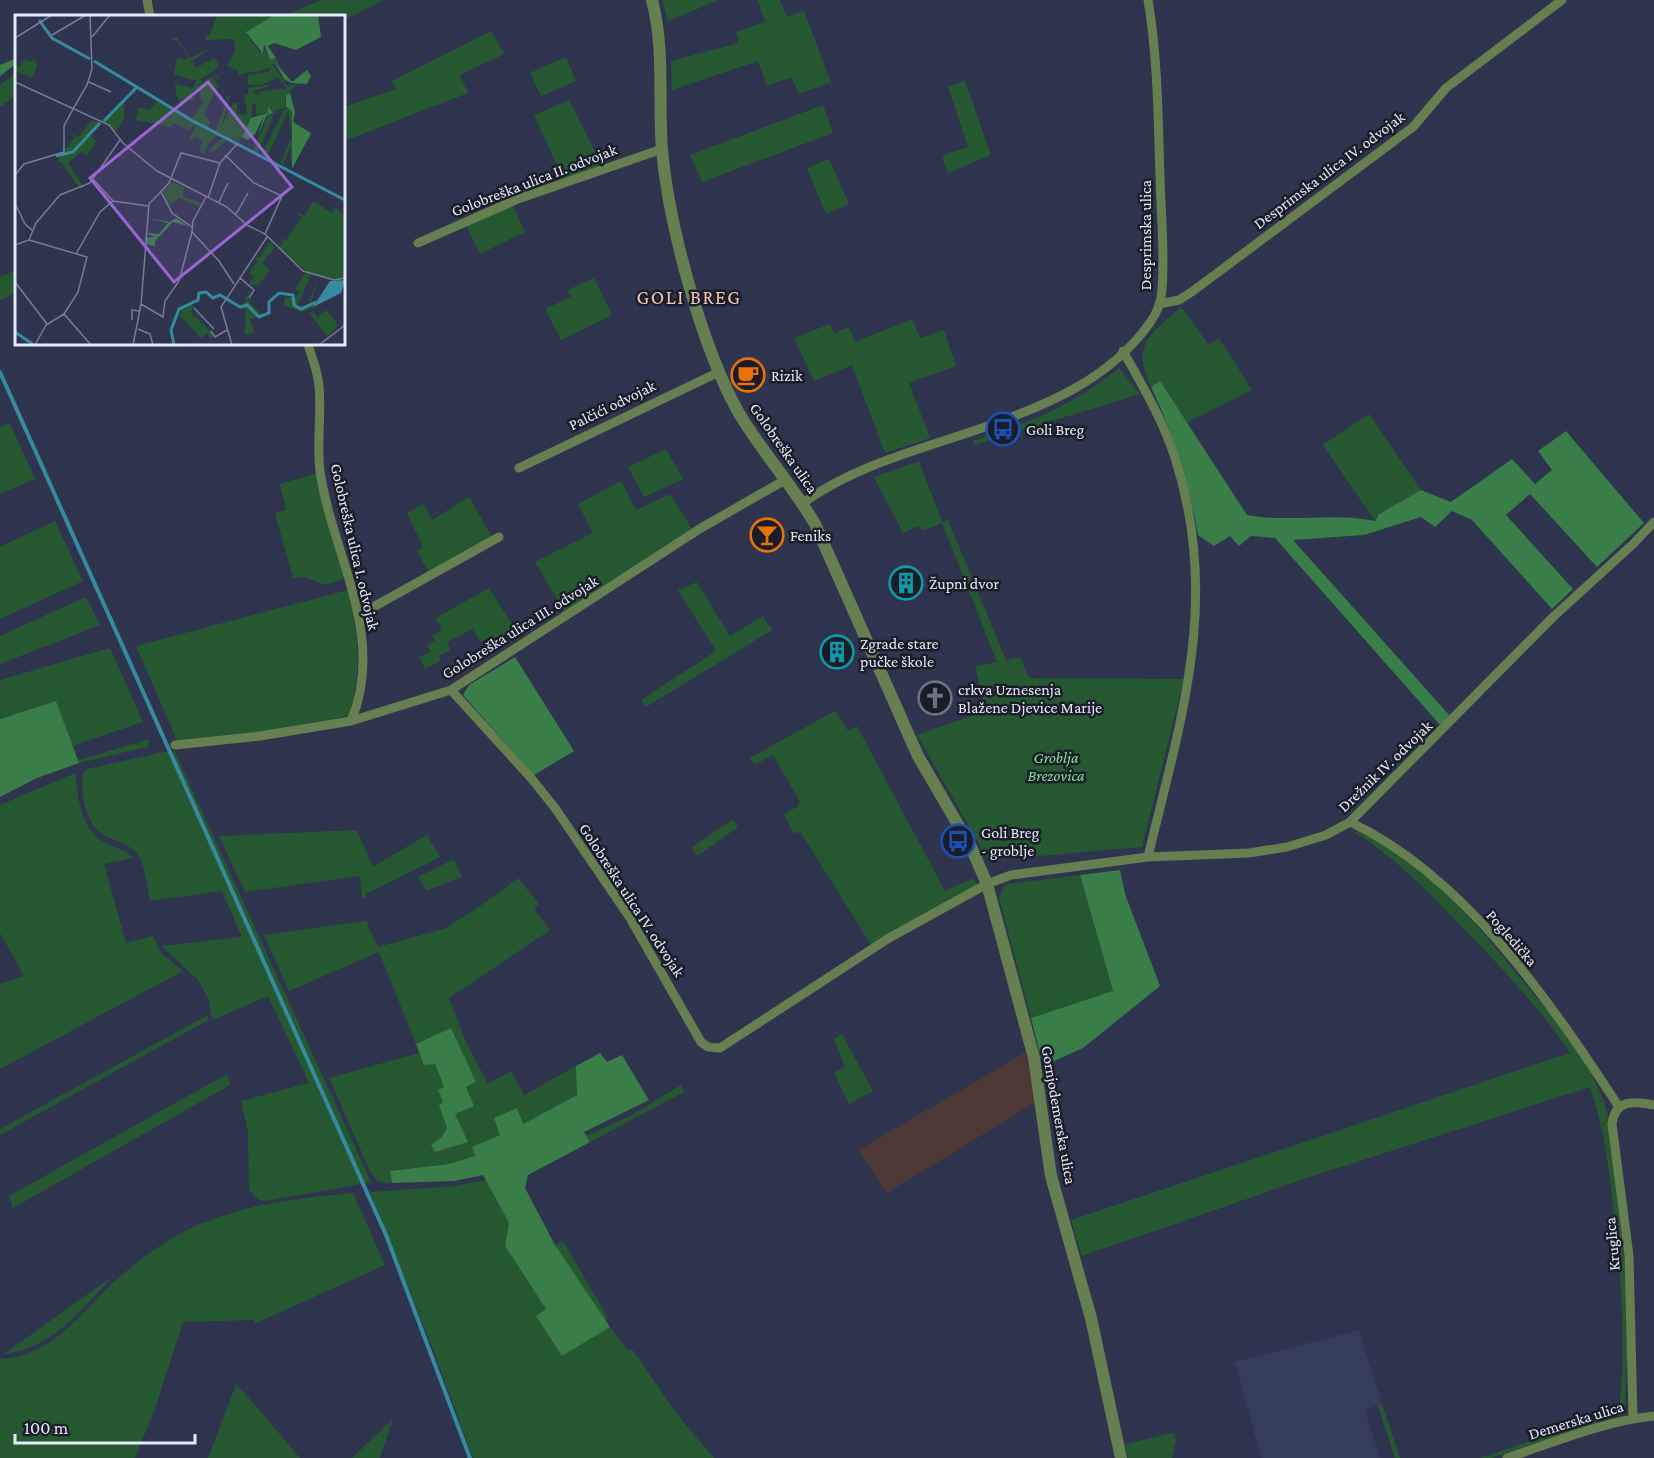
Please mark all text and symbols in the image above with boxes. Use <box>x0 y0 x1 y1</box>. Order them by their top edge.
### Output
inset map <box>15 15 345 345</box>
street label: Desprimska ulica IV. odvojak <box>1250 108 1408 233</box>
street label: Golobreška ulica II. odvojak <box>449 140 620 220</box>
street label: Desprimska ulica <box>1137 179 1155 290</box>
district label: GOLI BREG <box>637 286 741 308</box>
cafe icon: Rizik <box>730 357 766 393</box>
place label: Rizik <box>771 367 803 384</box>
street label: Palčići odvojak <box>566 376 659 434</box>
street label: Golobreška ulica <box>747 400 822 497</box>
bus stop icon: Goli Breg <box>985 411 1021 447</box>
place label: Goli Breg <box>1026 421 1085 439</box>
street label: Golobreška ulica I. odvojak <box>327 462 383 633</box>
bar icon: Feniks <box>749 517 785 553</box>
place label: Feniks <box>790 527 831 544</box>
building icon: Župni dvor <box>888 565 924 601</box>
street label: Golobreška ulica III. odvojak <box>439 572 602 683</box>
place label: Župni dvor <box>929 575 999 593</box>
building icon: Zgrade stare pučke škole <box>819 634 855 670</box>
place label: Zgrade stare pučke škole <box>860 635 939 671</box>
church icon: crkva Uznesenja Blažene Djevice Marije <box>917 680 953 716</box>
place label: crkva Uznesenja Blažene Djevice Marije <box>958 681 1102 717</box>
street label: Drežnik IV. odvojak <box>1335 717 1436 816</box>
park label: Groblja Brezovica <box>1027 749 1085 784</box>
street label: Golobreška ulica IV. odvojak <box>575 820 688 981</box>
bus stop icon: Goli Breg - groblje <box>940 823 976 859</box>
place label: Goli Breg - groblje <box>981 824 1040 860</box>
street label: Pogledička <box>1482 906 1541 971</box>
street label: Gornjodemerska ulica <box>1037 1044 1080 1186</box>
street label: Kruglica <box>1601 1216 1624 1271</box>
street label: Demerska ulica <box>1526 1397 1626 1443</box>
scale bar <box>15 1407 195 1445</box>
text: 100 m <box>24 1418 69 1438</box>

